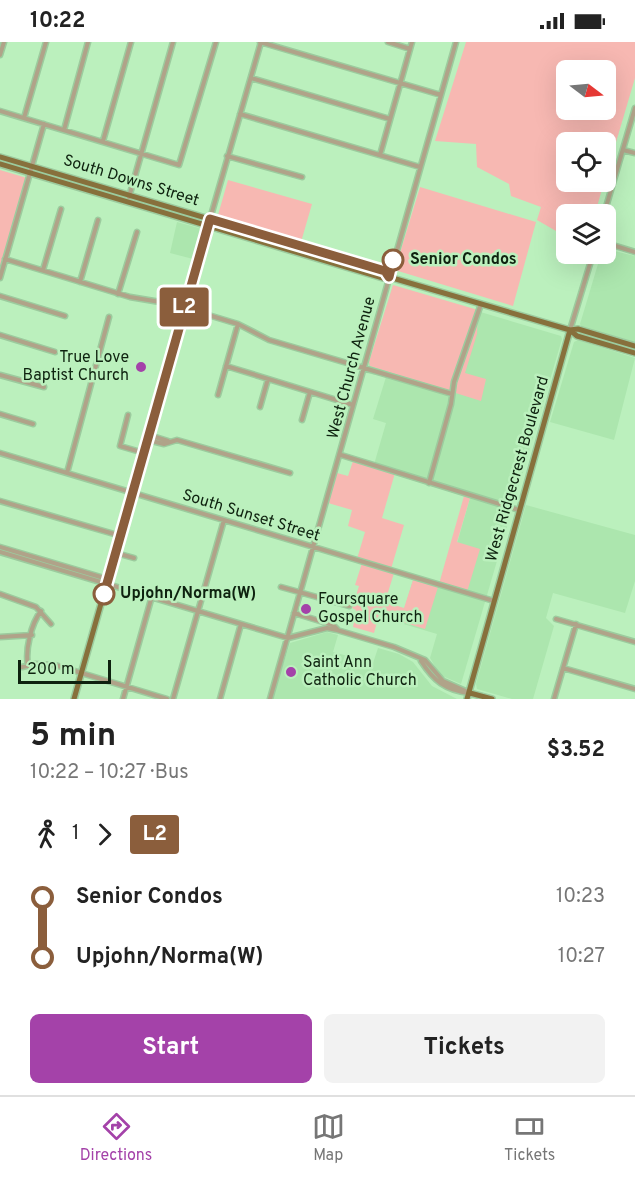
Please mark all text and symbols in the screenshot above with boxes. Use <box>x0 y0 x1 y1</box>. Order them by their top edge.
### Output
text: 10:22 <box>30 8 86 35</box>
north arrow <box>556 60 616 120</box>
map controls <box>556 60 616 264</box>
button: locate <box>556 132 616 192</box>
street label: South Downs Street <box>61 151 201 211</box>
button: layers <box>556 204 616 264</box>
marker: Senior Condos <box>382 249 404 271</box>
place label: Senior Condos <box>410 250 517 270</box>
line badge: L2 <box>157 288 211 326</box>
text: L2 <box>172 294 196 321</box>
street label: West Church Avenue <box>323 295 381 441</box>
place label: True Love Baptist Church <box>23 348 129 386</box>
marker: True Love Baptist Church <box>134 360 148 374</box>
street label: West Ridgecrest Boulevard <box>482 374 554 564</box>
street label: South Sunset Street <box>180 486 322 546</box>
marker: Upjohn/Norma(W) <box>93 583 115 605</box>
place label: Upjohn/Norma(W) <box>120 584 256 604</box>
place label: Foursquare Gospel Church <box>318 590 422 628</box>
marker: Foursquare Gospel Church <box>299 602 313 616</box>
place label: Saint Ann Catholic Church <box>303 653 417 691</box>
scale bar <box>18 657 111 684</box>
text: 200 m <box>27 660 75 680</box>
marker: Saint Ann Catholic Church <box>284 665 298 679</box>
text: 5 min <box>30 716 116 758</box>
text: $3.52 <box>547 737 605 764</box>
text: 10:22 – 10:27 · Bus <box>30 760 189 786</box>
icon: walk <box>30 818 63 851</box>
icon: forward <box>88 818 121 851</box>
text: 1 <box>72 821 79 847</box>
text: L2 <box>142 821 167 848</box>
text: Senior Condos <box>76 884 223 911</box>
text: 10:23 <box>556 884 605 910</box>
text: Upjohn/Norma(W) <box>76 944 263 971</box>
text: 10:27 <box>558 944 605 970</box>
button: Start <box>30 1014 312 1083</box>
button: Tickets <box>324 1014 605 1083</box>
tab: Directions <box>80 1110 152 1166</box>
tab: Map <box>312 1110 345 1166</box>
tab: Tickets <box>504 1110 555 1166</box>

